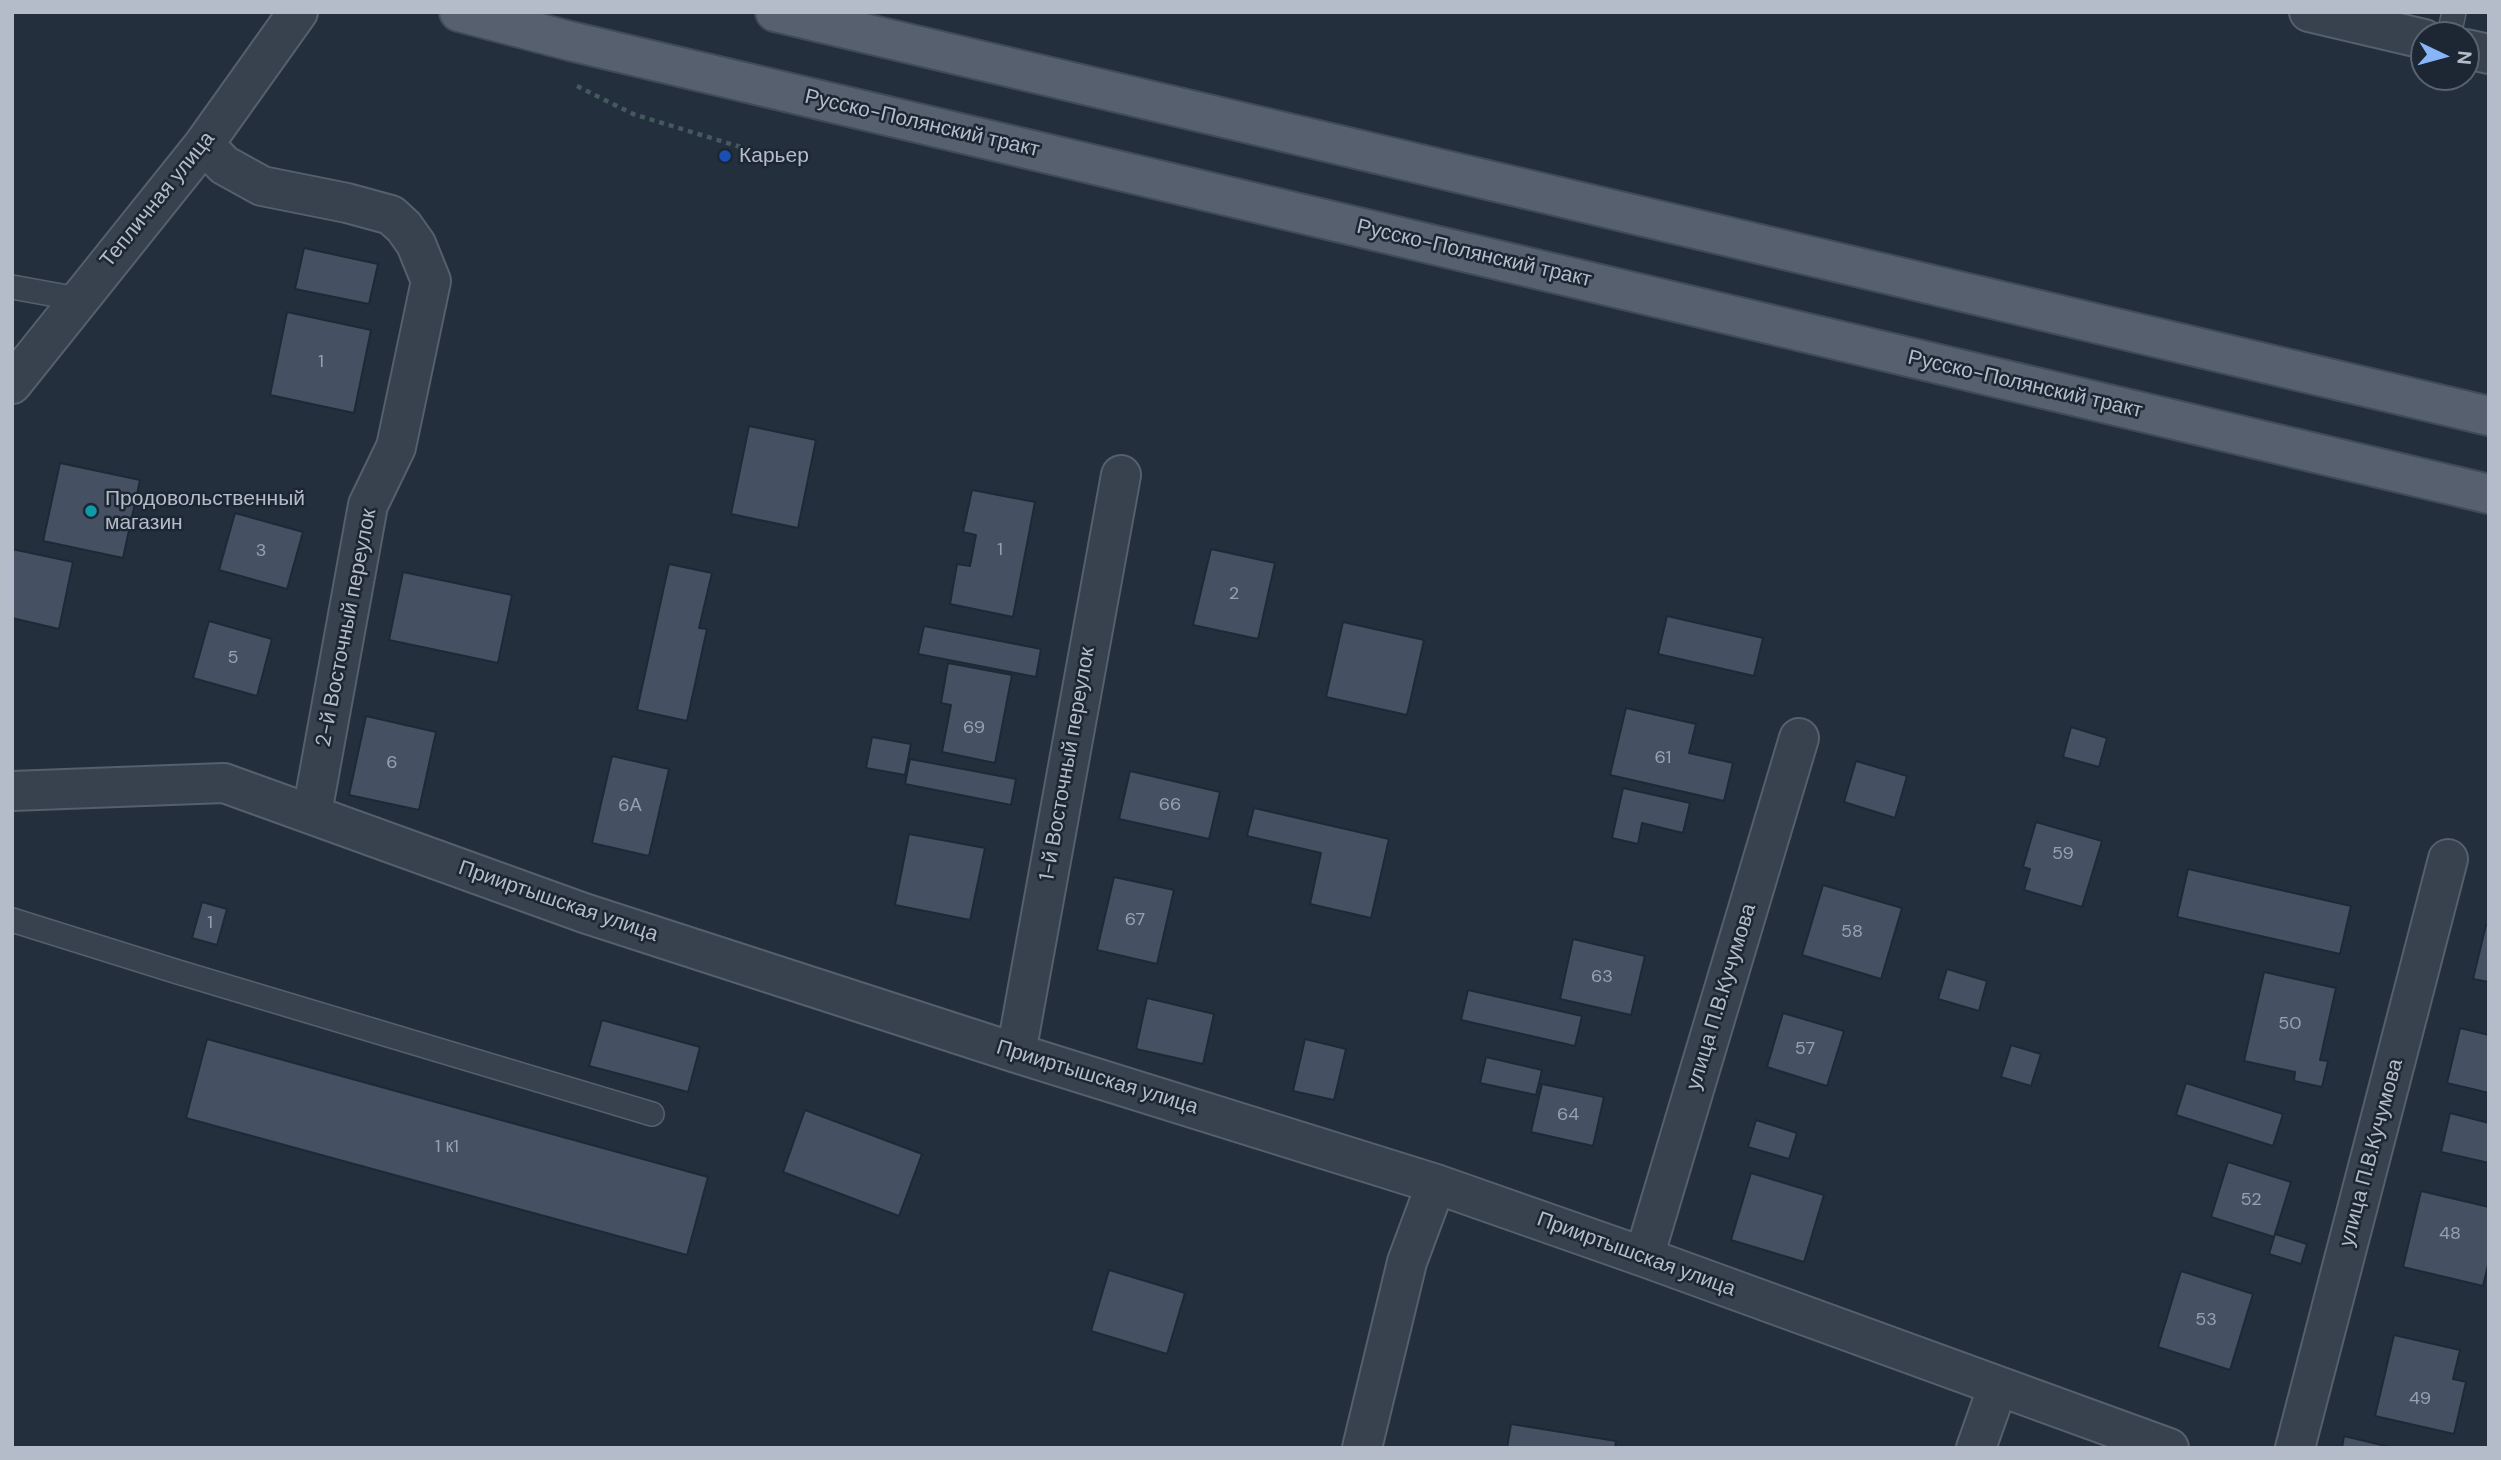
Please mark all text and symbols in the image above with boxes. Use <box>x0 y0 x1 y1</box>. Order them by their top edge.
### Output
north arrow <box>2410 21 2480 91</box>
text: N <box>2451 50 2477 66</box>
street label: Русско-Полянский тракт <box>802 85 1042 163</box>
street label: Тепличная улица <box>95 127 221 273</box>
place label: Карьер <box>739 143 809 169</box>
marker: Карьер <box>717 148 733 164</box>
street label: Русско-Полянский тракт <box>1354 215 1594 293</box>
street label: Русско-Полянский тракт <box>1905 346 2145 424</box>
house number: 1 <box>318 351 324 373</box>
place label: Продовольственный магазин <box>105 486 305 536</box>
marker: Продовольственный магазин <box>83 503 99 519</box>
street label: 2-й Восточный переулок <box>312 507 382 749</box>
house number: 1 <box>997 539 1003 561</box>
house number: 3 <box>256 540 266 562</box>
house number: 2 <box>1229 583 1239 605</box>
street label: 1-й Восточный переулок <box>1035 645 1101 883</box>
house number: 5 <box>228 647 238 669</box>
house number: 69 <box>963 717 985 739</box>
house number: 61 <box>1655 747 1671 769</box>
house number: 6 <box>386 752 398 774</box>
house number: 66 <box>1159 794 1181 816</box>
house number: 6А <box>618 795 642 817</box>
house number: 59 <box>2052 843 2074 865</box>
street label: Прииртышская улица <box>455 856 661 948</box>
street label: улица П.В.Кучумова <box>1682 901 1762 1093</box>
house number: 67 <box>1125 909 1145 931</box>
house number: 1 <box>207 912 213 934</box>
house number: 58 <box>1841 921 1863 943</box>
house number: 63 <box>1591 966 1613 988</box>
house number: 50 <box>2278 1013 2302 1035</box>
street label: Прииртышская улица <box>993 1035 1201 1121</box>
house number: 57 <box>1795 1038 1815 1060</box>
street label: улица П.В.Кучумова <box>2335 1056 2409 1250</box>
house number: 64 <box>1557 1104 1579 1126</box>
house number: 1 к1 <box>435 1136 459 1158</box>
house number: 52 <box>2240 1189 2262 1211</box>
street label: Прииртышская улица <box>1533 1207 1739 1303</box>
house number: 48 <box>2439 1223 2461 1245</box>
house number: 53 <box>2195 1309 2217 1331</box>
house number: 49 <box>2409 1388 2431 1410</box>

